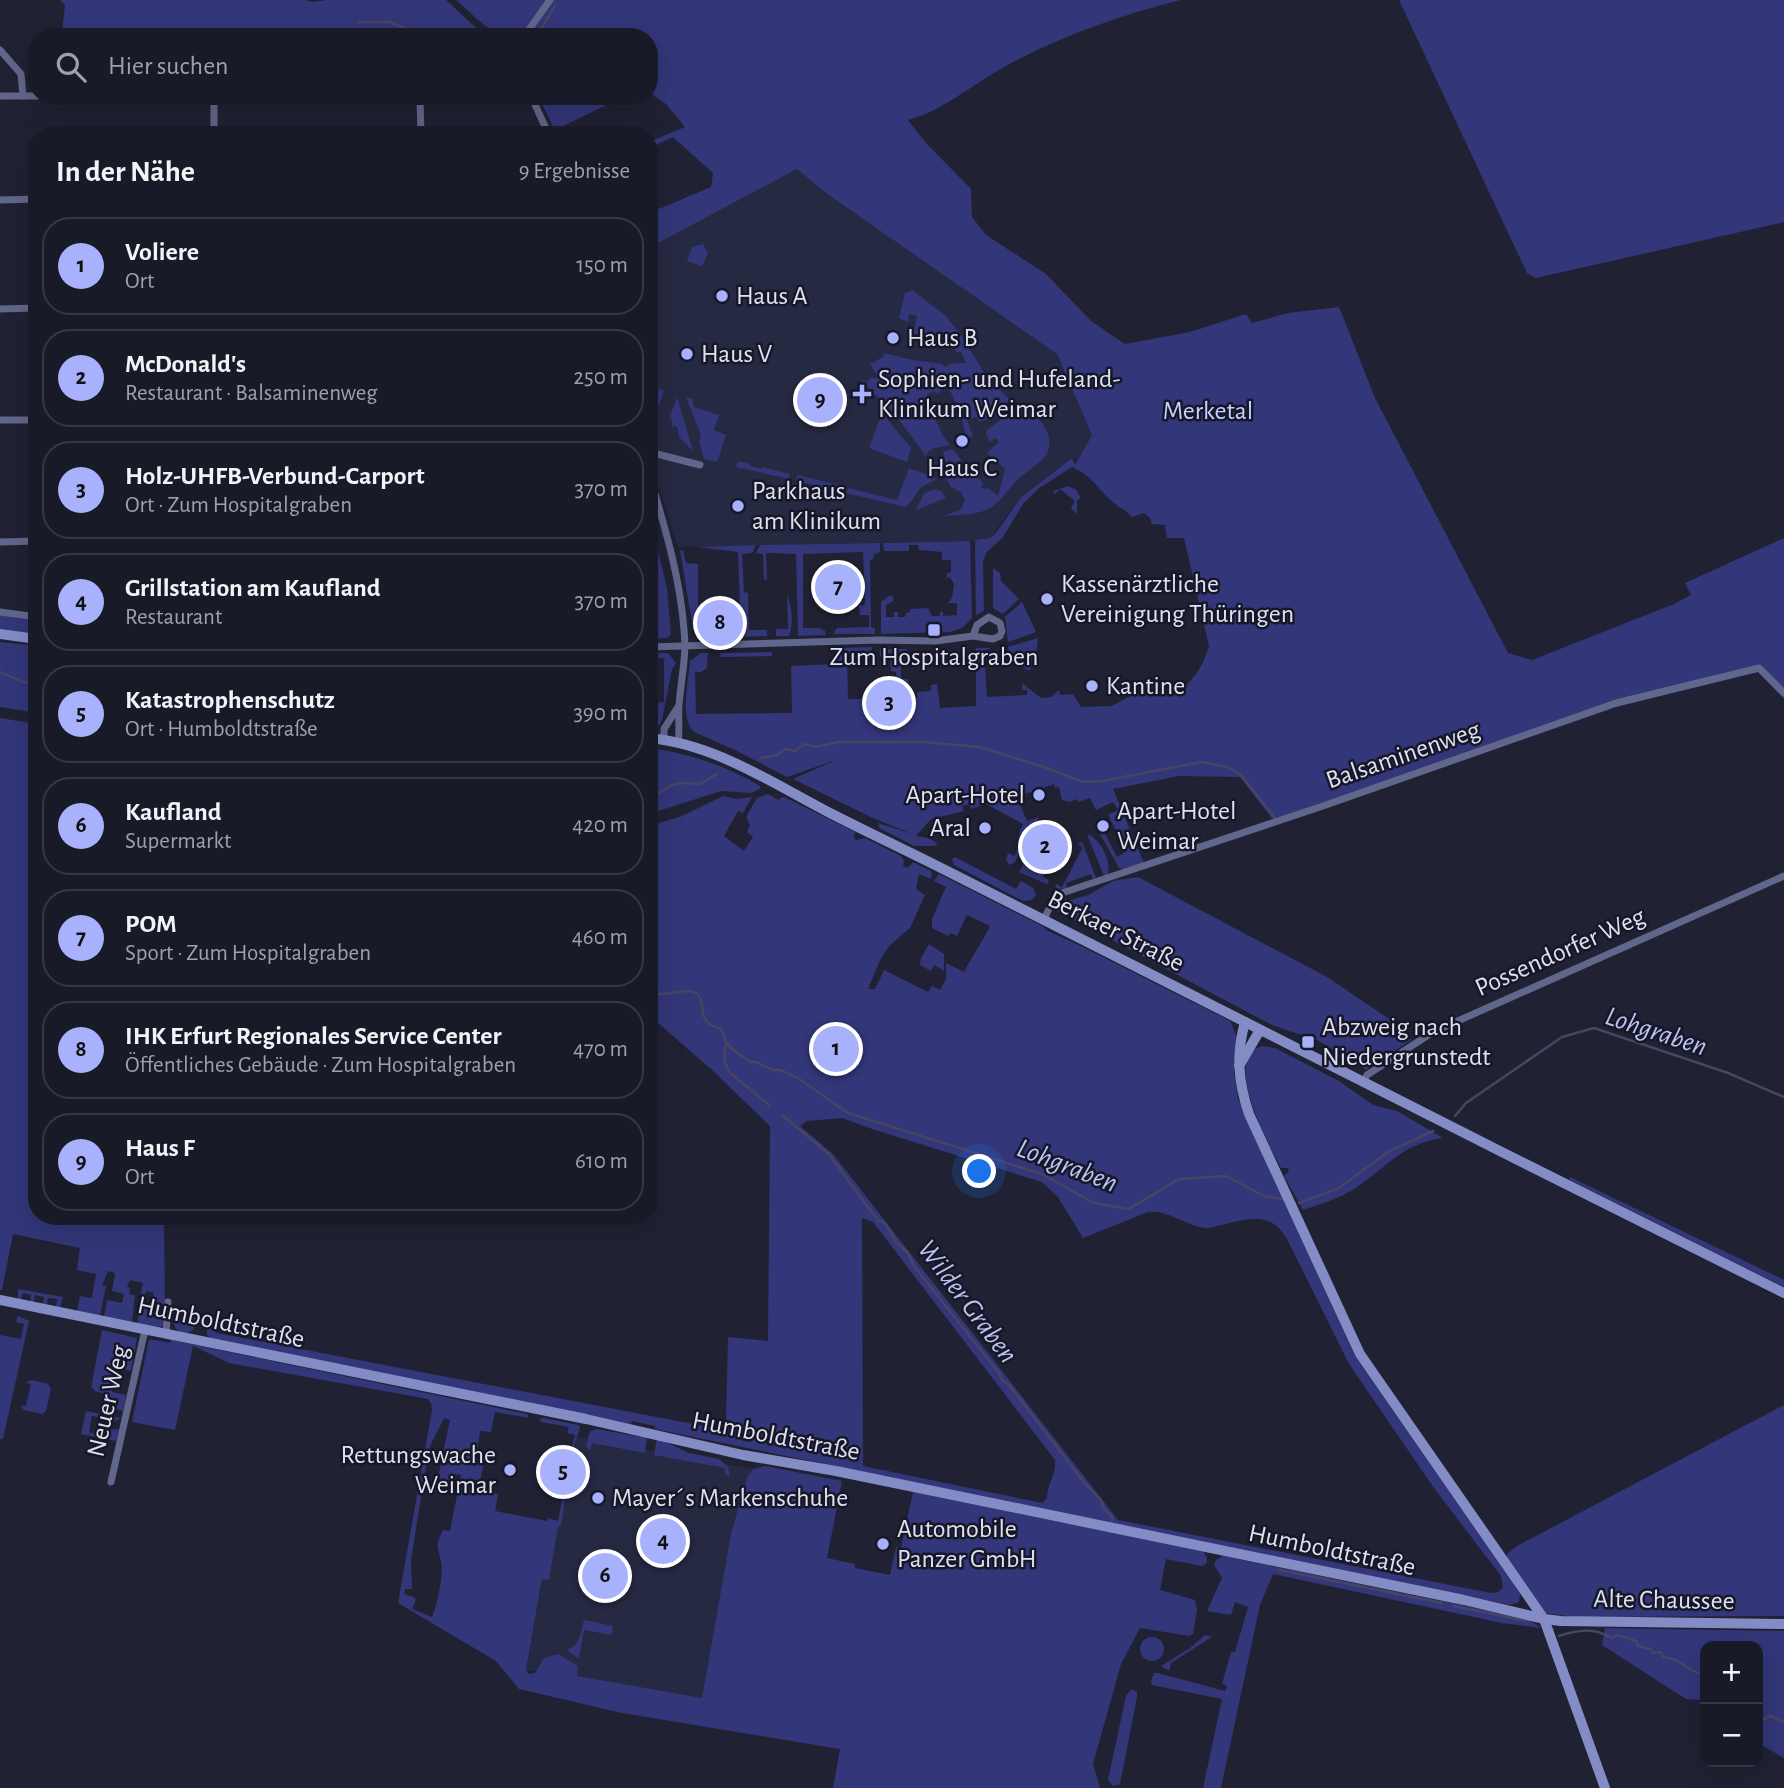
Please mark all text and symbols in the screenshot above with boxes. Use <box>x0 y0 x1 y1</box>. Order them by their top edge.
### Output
search box <box>28 28 658 105</box>
icon: search <box>52 48 90 86</box>
text: Hier suchen <box>108 53 229 79</box>
text: In der Nähe <box>56 157 195 187</box>
text: 9 Ergebnisse <box>519 160 630 183</box>
text: Voliere <box>125 239 199 265</box>
text: 1 <box>77 254 85 277</box>
text: 150 m <box>576 254 628 277</box>
text: Ort <box>125 270 154 293</box>
place label: Haus A <box>736 283 807 309</box>
marker: Haus A <box>714 288 730 304</box>
place label: Haus B <box>907 325 977 351</box>
marker: Haus B <box>885 330 901 346</box>
place label: Haus V <box>701 341 772 367</box>
marker: Haus V <box>679 346 695 362</box>
text: McDonald's <box>125 351 246 377</box>
text: 2 <box>76 366 86 389</box>
text: 250 m <box>574 366 628 389</box>
place label: Sophien- und Hufeland- Klinikum Weimar <box>878 366 1120 422</box>
pin: 9 <box>797 374 843 426</box>
text: Restaurant · Balsaminenweg <box>125 382 377 405</box>
marker: Sophien- und Hufeland- Klinikum Weimar <box>852 384 872 404</box>
park label: Merketal <box>1163 398 1253 424</box>
marker: Haus C <box>954 433 970 449</box>
place label: Haus C <box>927 455 997 481</box>
text: Holz-UHFB-Verbund-Carport <box>125 463 424 489</box>
text: 3 <box>76 478 86 501</box>
text: 370 m <box>575 478 628 501</box>
place label: Parkhaus am Klinikum <box>752 478 881 534</box>
text: Ort · Zum Hospitalgraben <box>125 494 352 517</box>
marker: Parkhaus am Klinikum <box>730 498 746 514</box>
pin: 7 <box>815 561 861 613</box>
place label: Kassenärztliche Vereinigung Thüringen <box>1061 571 1294 627</box>
text: Grillstation am Kaufland <box>125 575 380 601</box>
text: 4 <box>75 590 87 613</box>
text: 370 m <box>575 590 628 613</box>
marker: Kassenärztliche Vereinigung Thüringen <box>1039 591 1055 607</box>
pin: 8 <box>697 597 743 649</box>
text: Restaurant <box>125 606 222 629</box>
marker: Zum Hospitalgraben <box>926 622 942 638</box>
place label: Zum Hospitalgraben <box>830 644 1038 670</box>
place label: Kantine <box>1106 673 1185 699</box>
pin: 3 <box>866 677 912 729</box>
marker: Kantine <box>1084 678 1100 694</box>
text: Katastrophenschutz <box>125 687 335 713</box>
text: 5 <box>76 702 86 725</box>
text: 390 m <box>573 702 628 725</box>
street label: Balsaminenweg <box>1323 716 1484 793</box>
text: Ort · Humboldtstraße <box>125 718 318 741</box>
place label: Apart-Hotel <box>906 782 1025 808</box>
marker: Apart-Hotel <box>1031 787 1047 803</box>
place label: Apart-Hotel Weimar <box>1117 798 1236 854</box>
text: Kaufland <box>125 799 221 825</box>
text: 6 <box>75 814 87 837</box>
text: 420 m <box>572 814 628 837</box>
place label: Aral <box>930 815 971 841</box>
marker: Apart-Hotel Weimar <box>1095 818 1111 834</box>
marker: Aral <box>977 820 993 836</box>
pin: 2 <box>1022 821 1068 873</box>
text: Supermarkt <box>125 830 231 853</box>
street label: Berkaer Straße <box>1044 886 1188 976</box>
street label: Possendorfer Weg <box>1471 903 1649 1001</box>
text: POM <box>125 911 177 937</box>
text: 7 <box>76 926 86 949</box>
text: 460 m <box>572 926 628 949</box>
text: Sport · Zum Hospitalgraben <box>125 942 371 965</box>
water label: Lohgraben <box>1602 1002 1710 1062</box>
place label: Abzweig nach Niedergrunstedt <box>1322 1014 1491 1070</box>
text: IHK Erfurt Regionales Service Center <box>125 1023 502 1049</box>
pin: 1 <box>813 1023 859 1075</box>
marker: Abzweig nach Niedergrunstedt <box>1300 1034 1316 1050</box>
text: 8 <box>75 1038 87 1061</box>
text: 470 m <box>573 1038 628 1061</box>
text: Öffentliches Gebäude · Zum Hospitalgraben <box>125 1054 516 1077</box>
water label: Lohgraben <box>1013 1134 1121 1198</box>
text: Haus F <box>125 1135 195 1161</box>
text: 9 <box>75 1150 87 1173</box>
text: 610 m <box>575 1150 628 1173</box>
your location <box>962 1154 996 1188</box>
text: Ort <box>125 1166 154 1189</box>
water label: Wilder Graben <box>912 1235 1022 1369</box>
street label: Humboldtstraße <box>135 1292 307 1352</box>
street label: Neuer Weg <box>83 1342 134 1459</box>
street label: Humboldtstraße <box>690 1407 862 1465</box>
place label: Rettungswache Weimar <box>341 1442 497 1498</box>
pin: 5 <box>540 1446 586 1498</box>
marker: Rettungswache Weimar <box>502 1462 518 1478</box>
place label: Mayer´s Markenschuhe <box>612 1485 848 1511</box>
marker: Mayer´s Markenschuhe <box>590 1490 606 1506</box>
pin: 4 <box>640 1515 686 1567</box>
place label: Automobile Panzer GmbH <box>897 1516 1037 1572</box>
street label: Humboldtstraße <box>1246 1520 1418 1580</box>
marker: Automobile Panzer GmbH <box>875 1536 891 1552</box>
pin: 6 <box>582 1550 628 1602</box>
street label: Alte Chaussee <box>1593 1586 1735 1614</box>
map controls <box>1700 1641 1763 1767</box>
button: + <box>1700 1641 1763 1704</box>
button: − <box>1700 1704 1763 1767</box>

